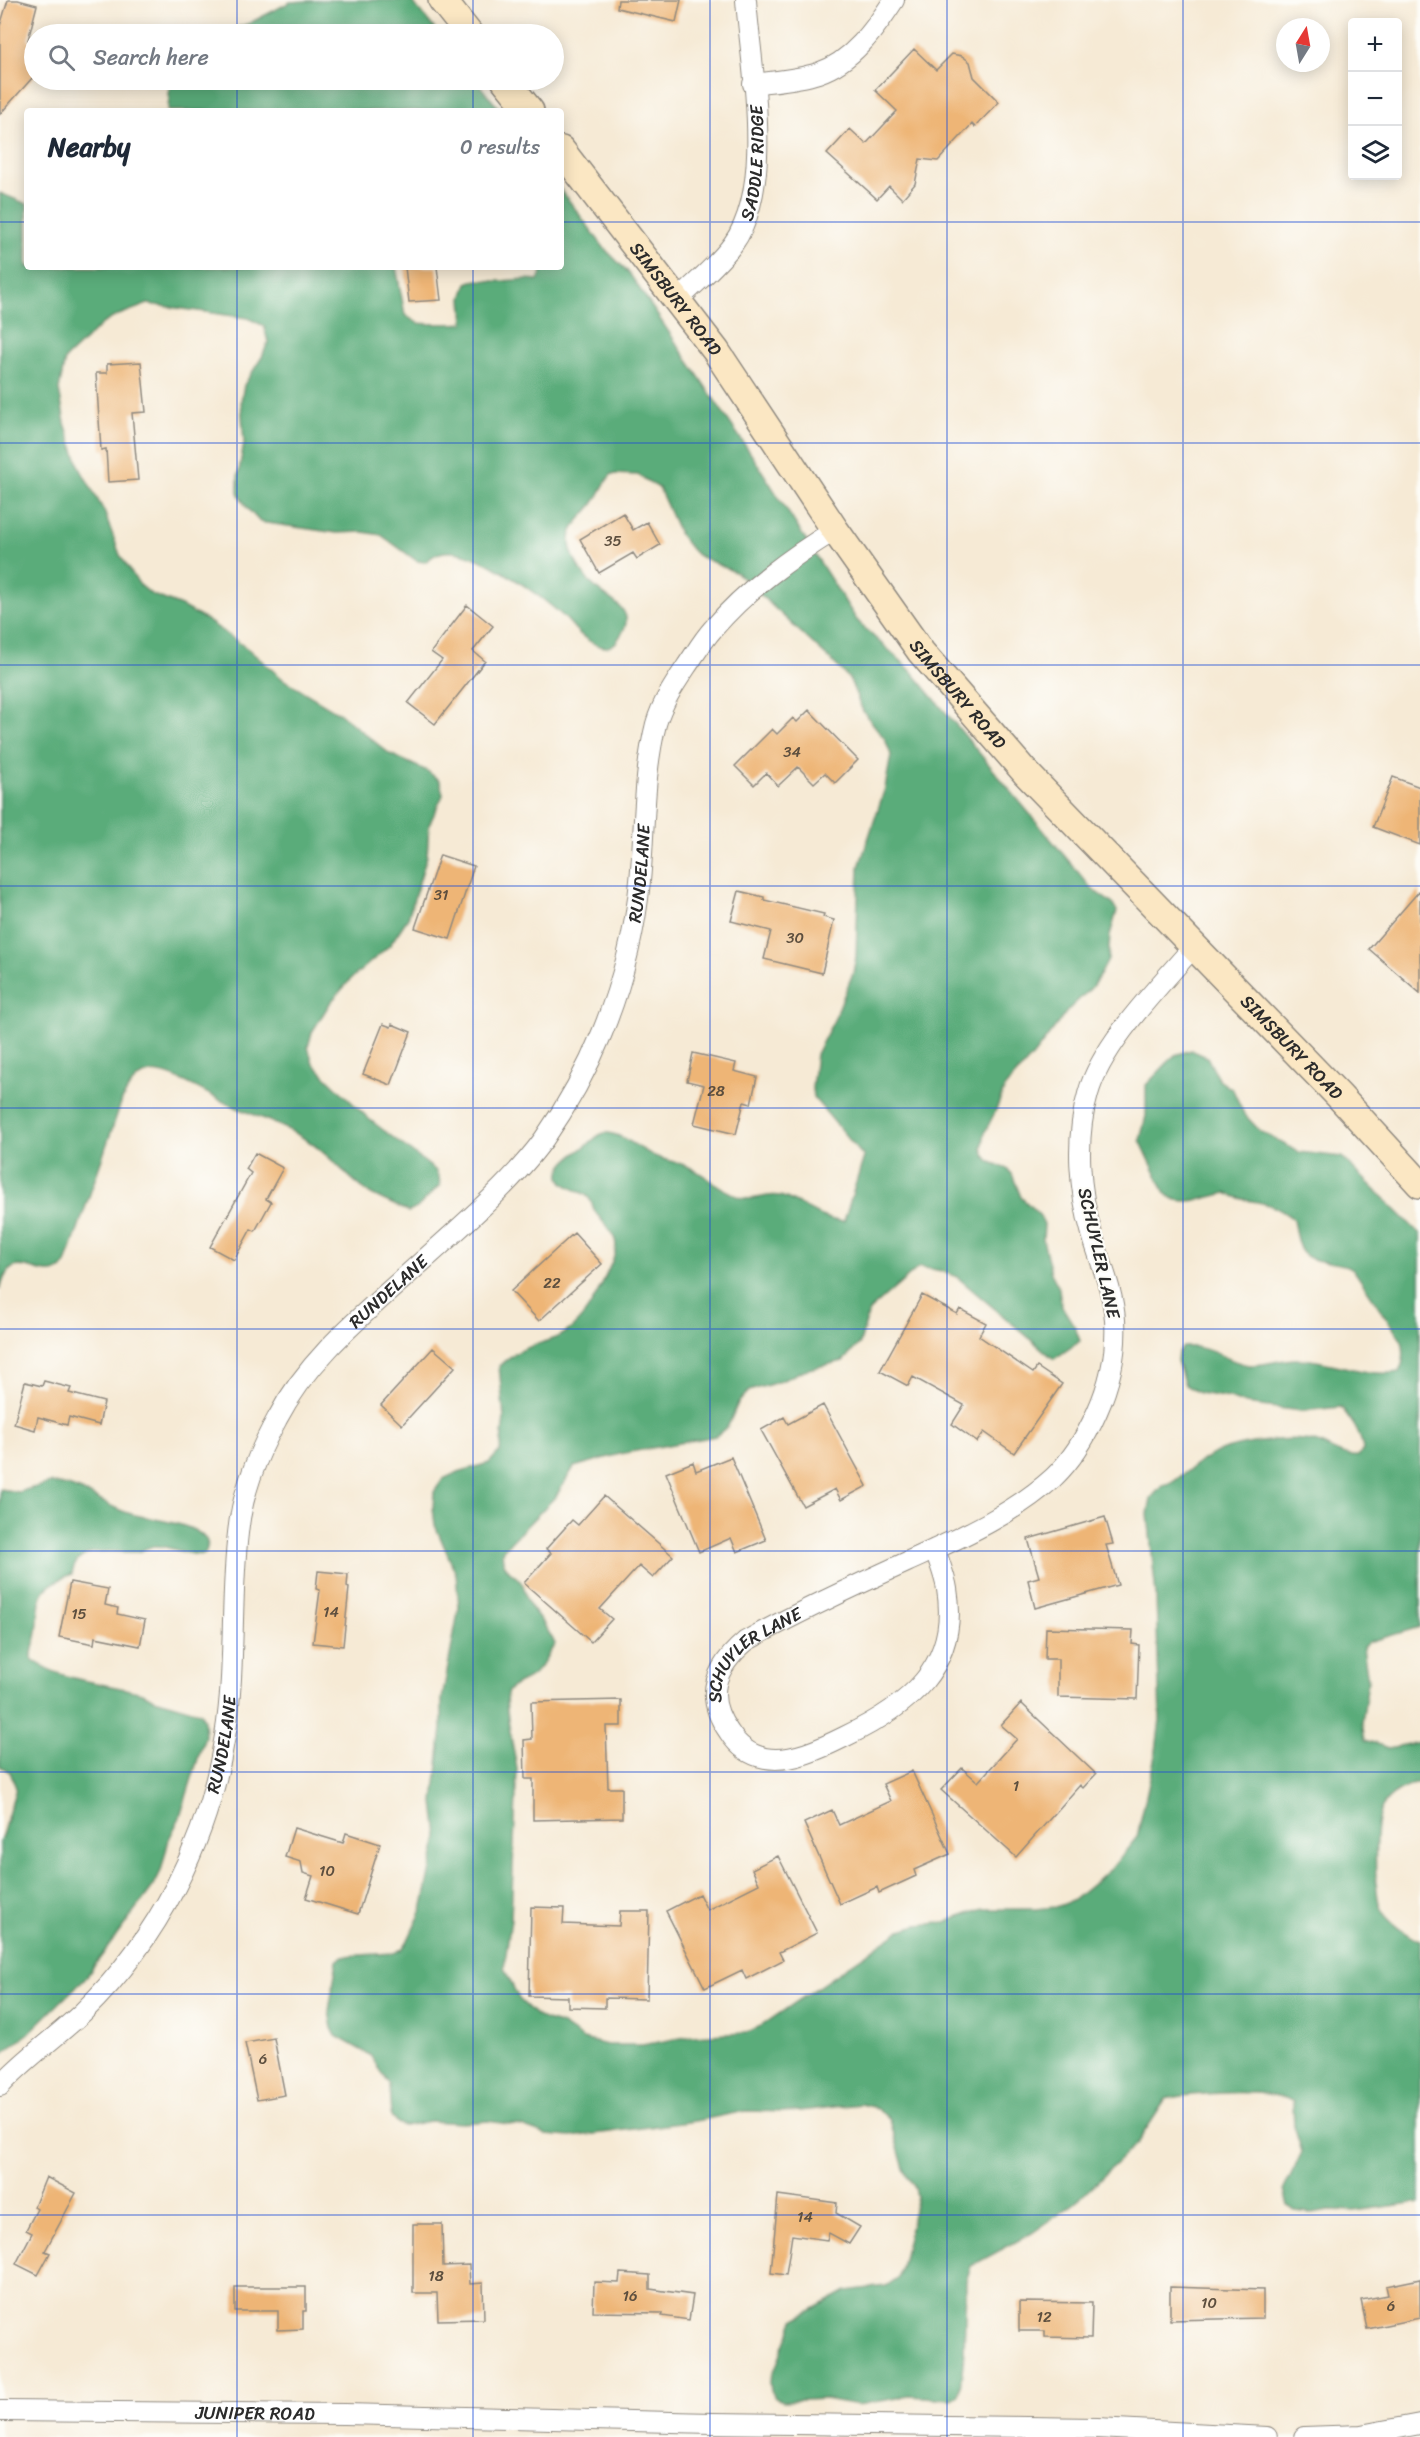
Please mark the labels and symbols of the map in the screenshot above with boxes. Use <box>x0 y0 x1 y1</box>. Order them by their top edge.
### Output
north arrow <box>1276 18 1330 72</box>
street label: SADDLE RIDGE <box>731 103 773 225</box>
street label: SIMSBURY ROAD <box>621 235 731 363</box>
house number: 35 <box>604 528 622 554</box>
street label: SIMSBURY ROAD <box>901 632 1015 757</box>
house number: 34 <box>783 739 801 765</box>
street label: RUNDELANE <box>619 822 660 925</box>
house number: 31 <box>434 882 448 908</box>
house number: 30 <box>786 925 804 951</box>
street label: SIMSBURY ROAD <box>1232 987 1351 1108</box>
house number: 28 <box>707 1078 725 1104</box>
street label: SCHUYLER LANE <box>1068 1184 1130 1323</box>
street label: RUNDELANE <box>341 1246 437 1337</box>
house number: 22 <box>543 1270 561 1296</box>
street label: SCHUYLER LANE <box>699 1598 808 1704</box>
house number: 14 <box>323 1599 339 1625</box>
house number: 15 <box>71 1601 87 1627</box>
street label: RUNDELANE <box>197 1693 246 1797</box>
house number: 1 <box>1013 1773 1019 1799</box>
house number: 10 <box>319 1858 335 1884</box>
house number: 6 <box>259 2046 267 2072</box>
house number: 14 <box>797 2204 813 2230</box>
house number: 18 <box>428 2263 444 2289</box>
house number: 16 <box>623 2283 637 2309</box>
house number: 10 <box>1201 2290 1217 2316</box>
house number: 6 <box>1387 2293 1395 2319</box>
house number: 12 <box>1036 2304 1052 2330</box>
street label: JUNIPER ROAD <box>194 2397 315 2430</box>

